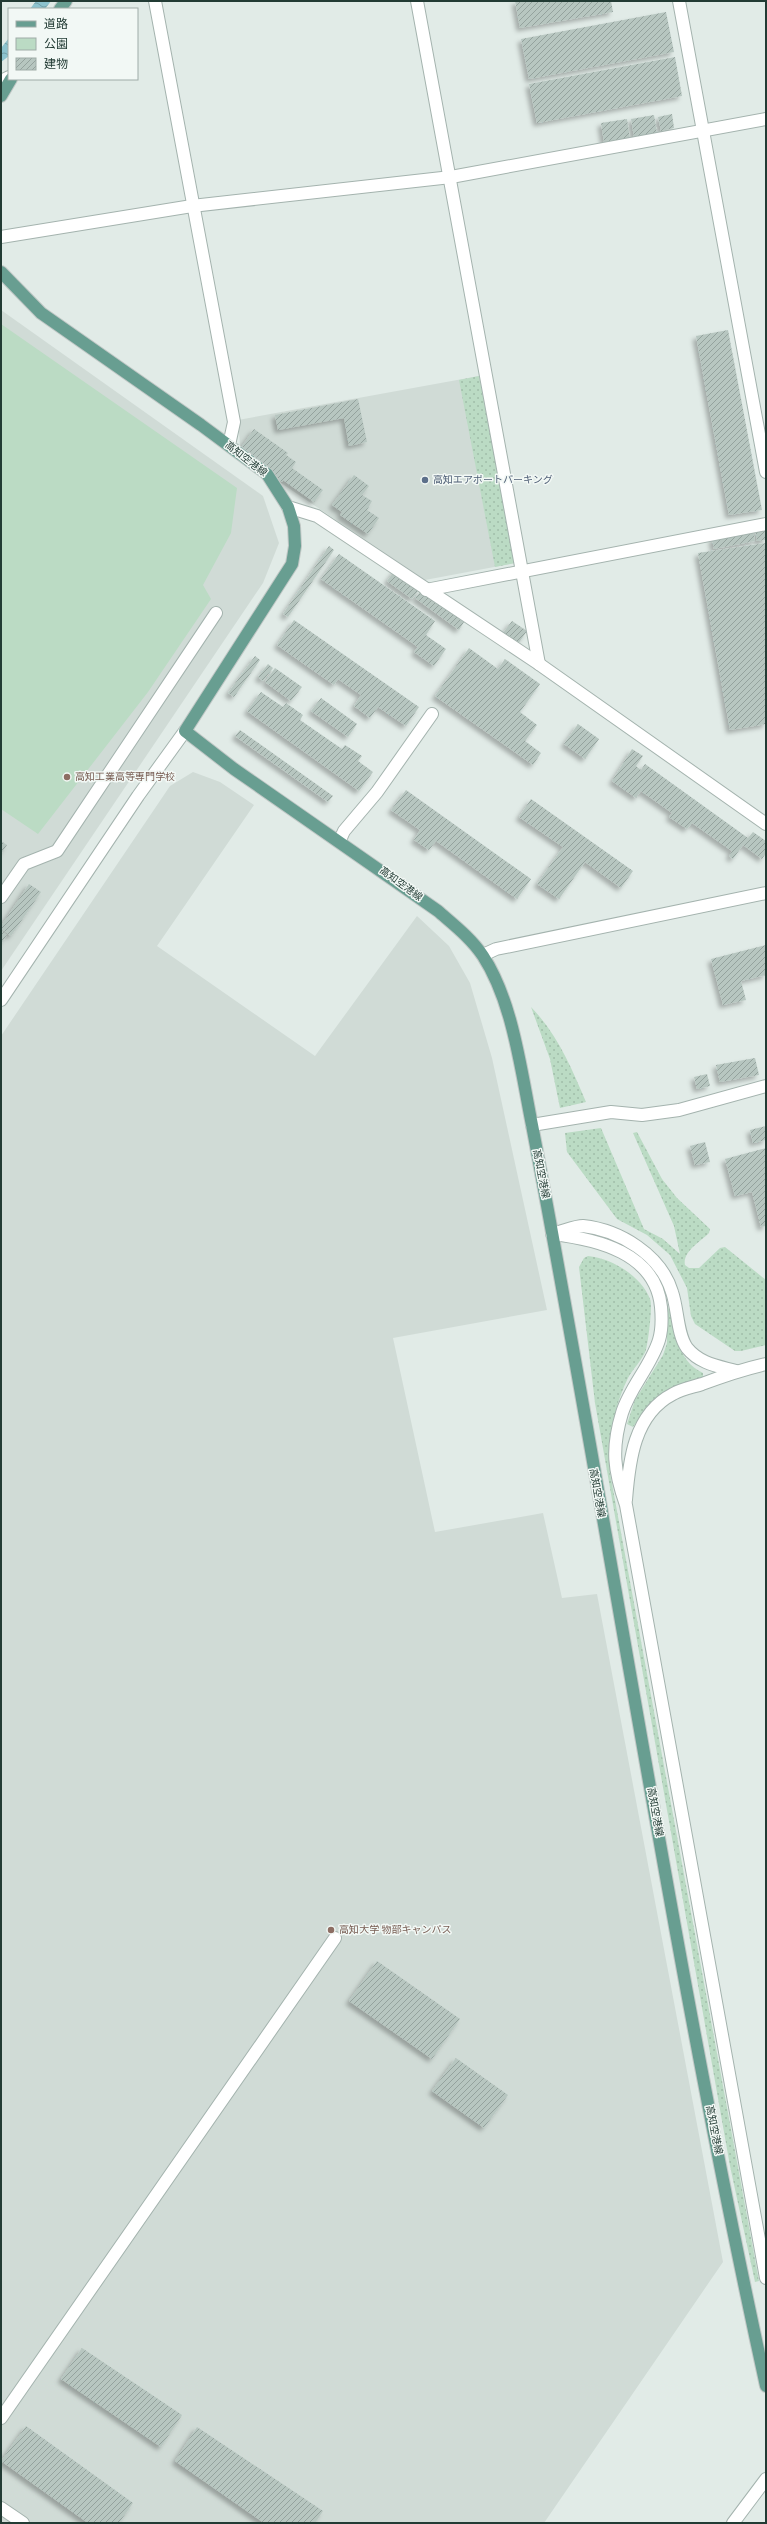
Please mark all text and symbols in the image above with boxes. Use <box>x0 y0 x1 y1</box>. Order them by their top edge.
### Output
legend <box>8 8 138 80</box>
text: 道路 <box>44 16 68 32</box>
text: 公園 <box>44 36 68 52</box>
text: 建物 <box>44 56 68 72</box>
street label: 高知空港線 <box>222 438 270 480</box>
place label: 高知エアポートパーキング <box>433 473 553 487</box>
marker: 高知エアポートパーキング <box>420 475 430 485</box>
place label: 高知工業高等専門学校 <box>75 770 175 784</box>
marker: 高知工業高等専門学校 <box>62 772 72 782</box>
street label: 高知空港線 <box>377 864 425 904</box>
street label: 高知空港線 <box>529 1148 553 1200</box>
street label: 高知空港線 <box>586 1467 608 1519</box>
street label: 高知空港線 <box>644 1786 666 1838</box>
place label: 高知大学 物部キャンパス <box>339 1923 452 1937</box>
marker: 高知大学 物部キャンパス <box>326 1925 336 1935</box>
street label: 高知空港線 <box>702 2104 726 2156</box>

